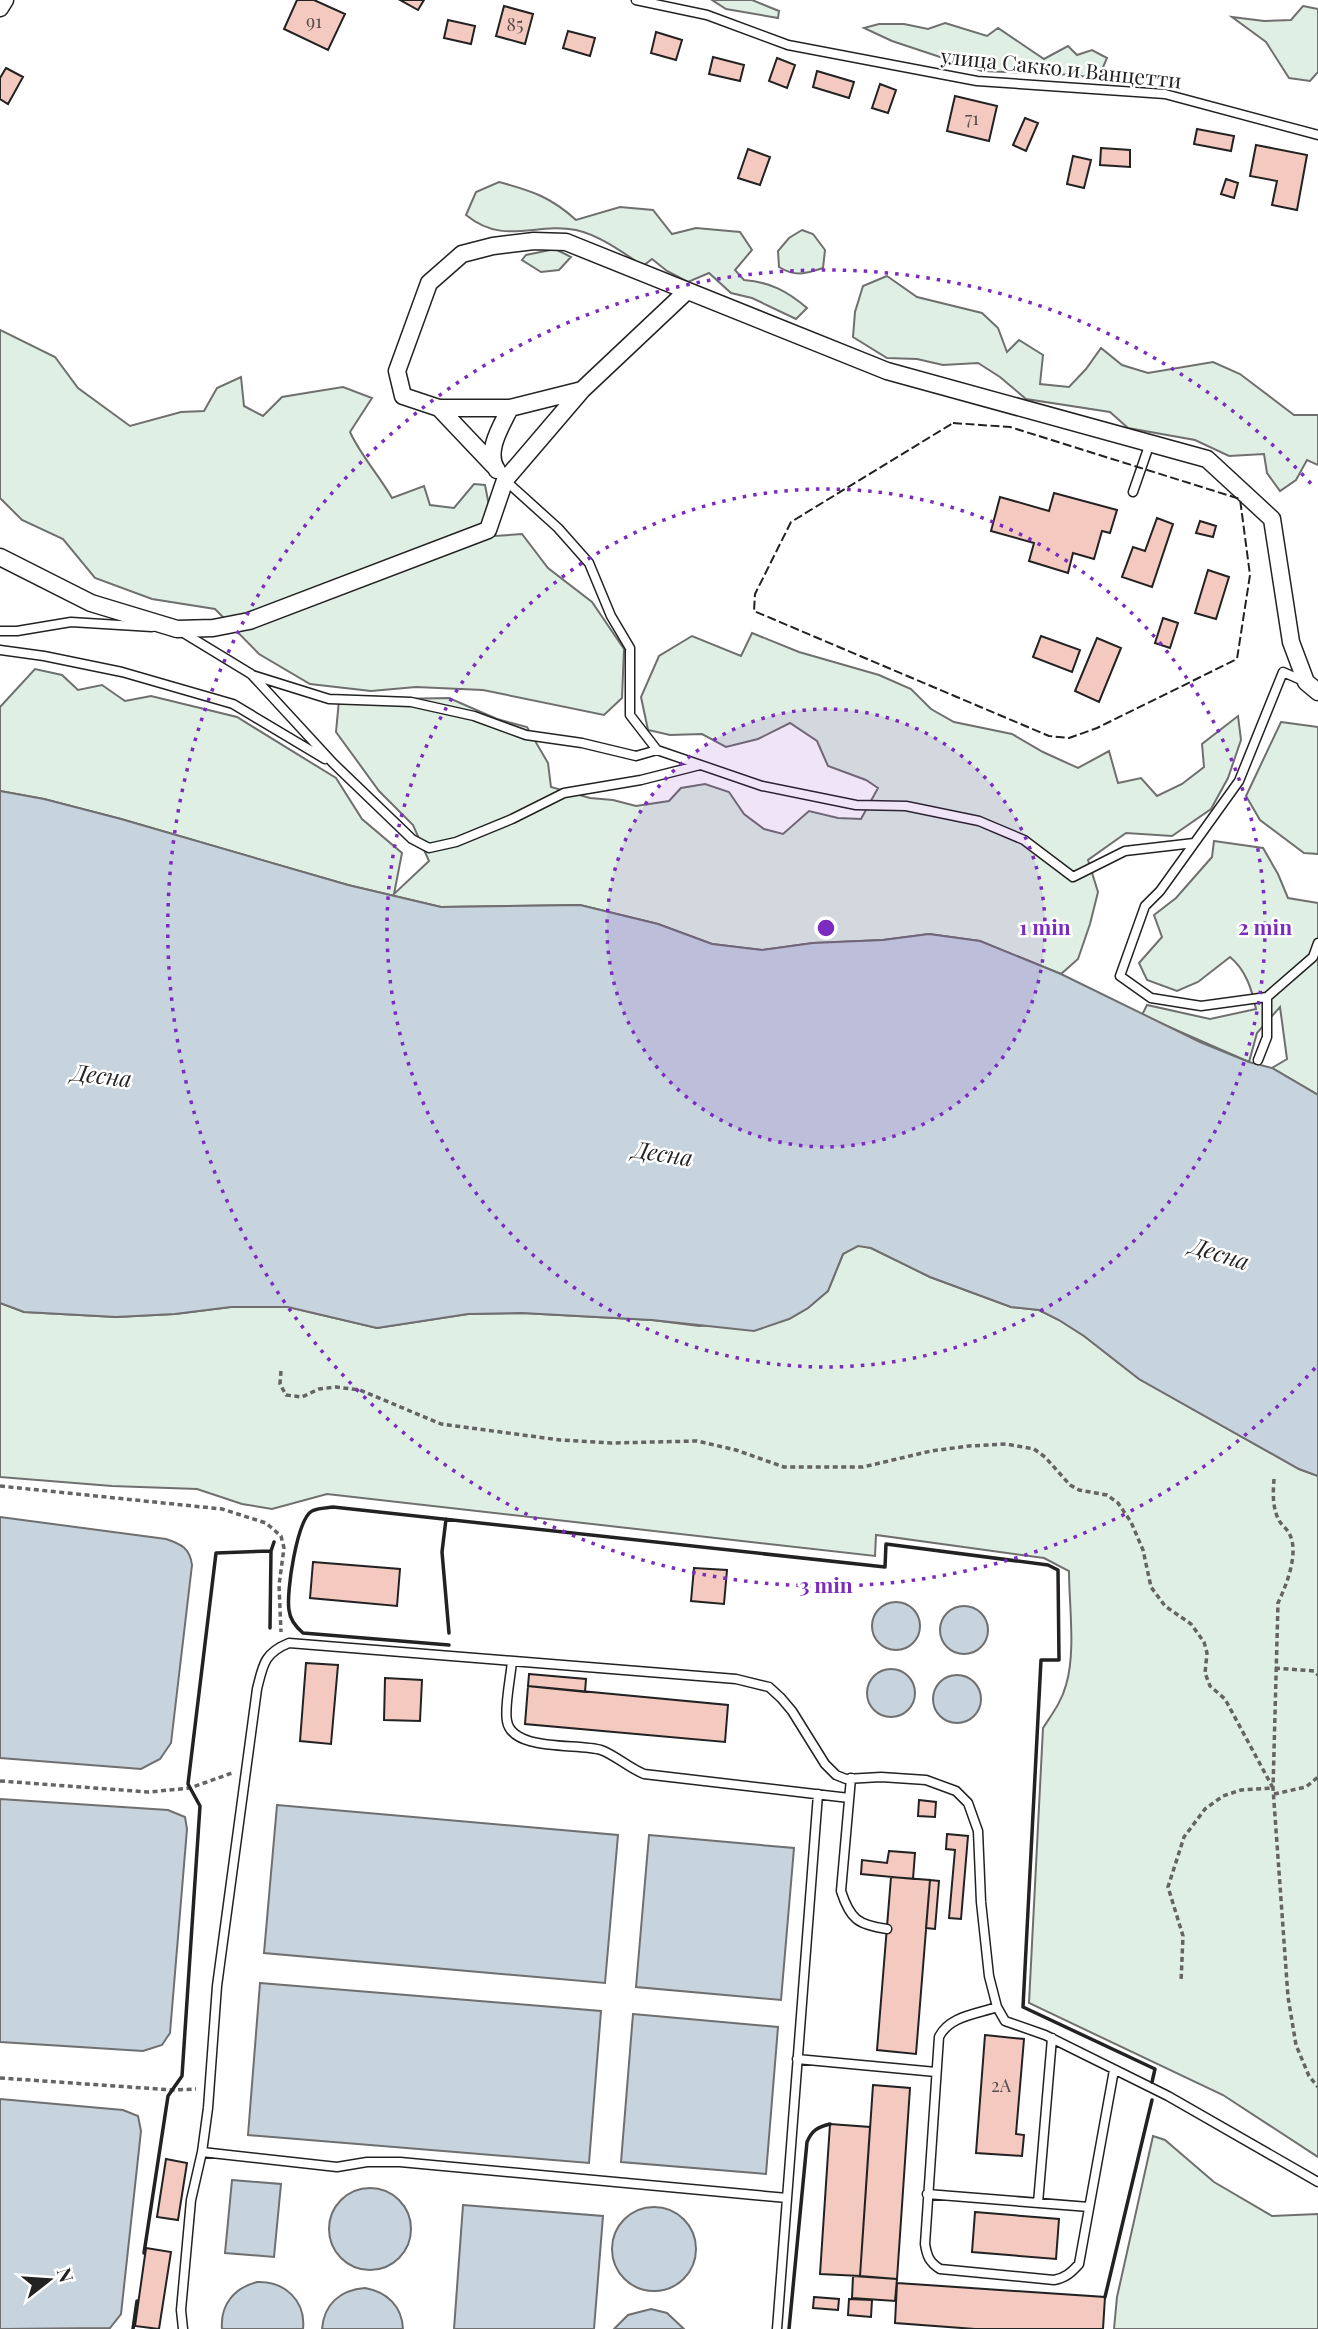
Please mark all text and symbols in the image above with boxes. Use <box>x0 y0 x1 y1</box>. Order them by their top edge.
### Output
house number: 91 <box>306 9 322 33</box>
house number: 85 <box>507 12 523 36</box>
street label: улица Сакко и Ванцетти <box>938 40 1183 94</box>
house number: 71 <box>965 106 979 130</box>
text: 1 min <box>1019 912 1071 940</box>
text: 2 min <box>1238 912 1292 940</box>
centre of rings <box>814 916 838 940</box>
water label: Десна <box>67 1055 134 1094</box>
water label: Десна <box>627 1132 695 1173</box>
water label: Десна <box>1183 1227 1254 1277</box>
text: 3 min <box>799 1570 853 1598</box>
house number: 2А <box>991 2073 1012 2097</box>
north arrow <box>14 2245 84 2315</box>
text: N <box>52 2264 81 2285</box>

